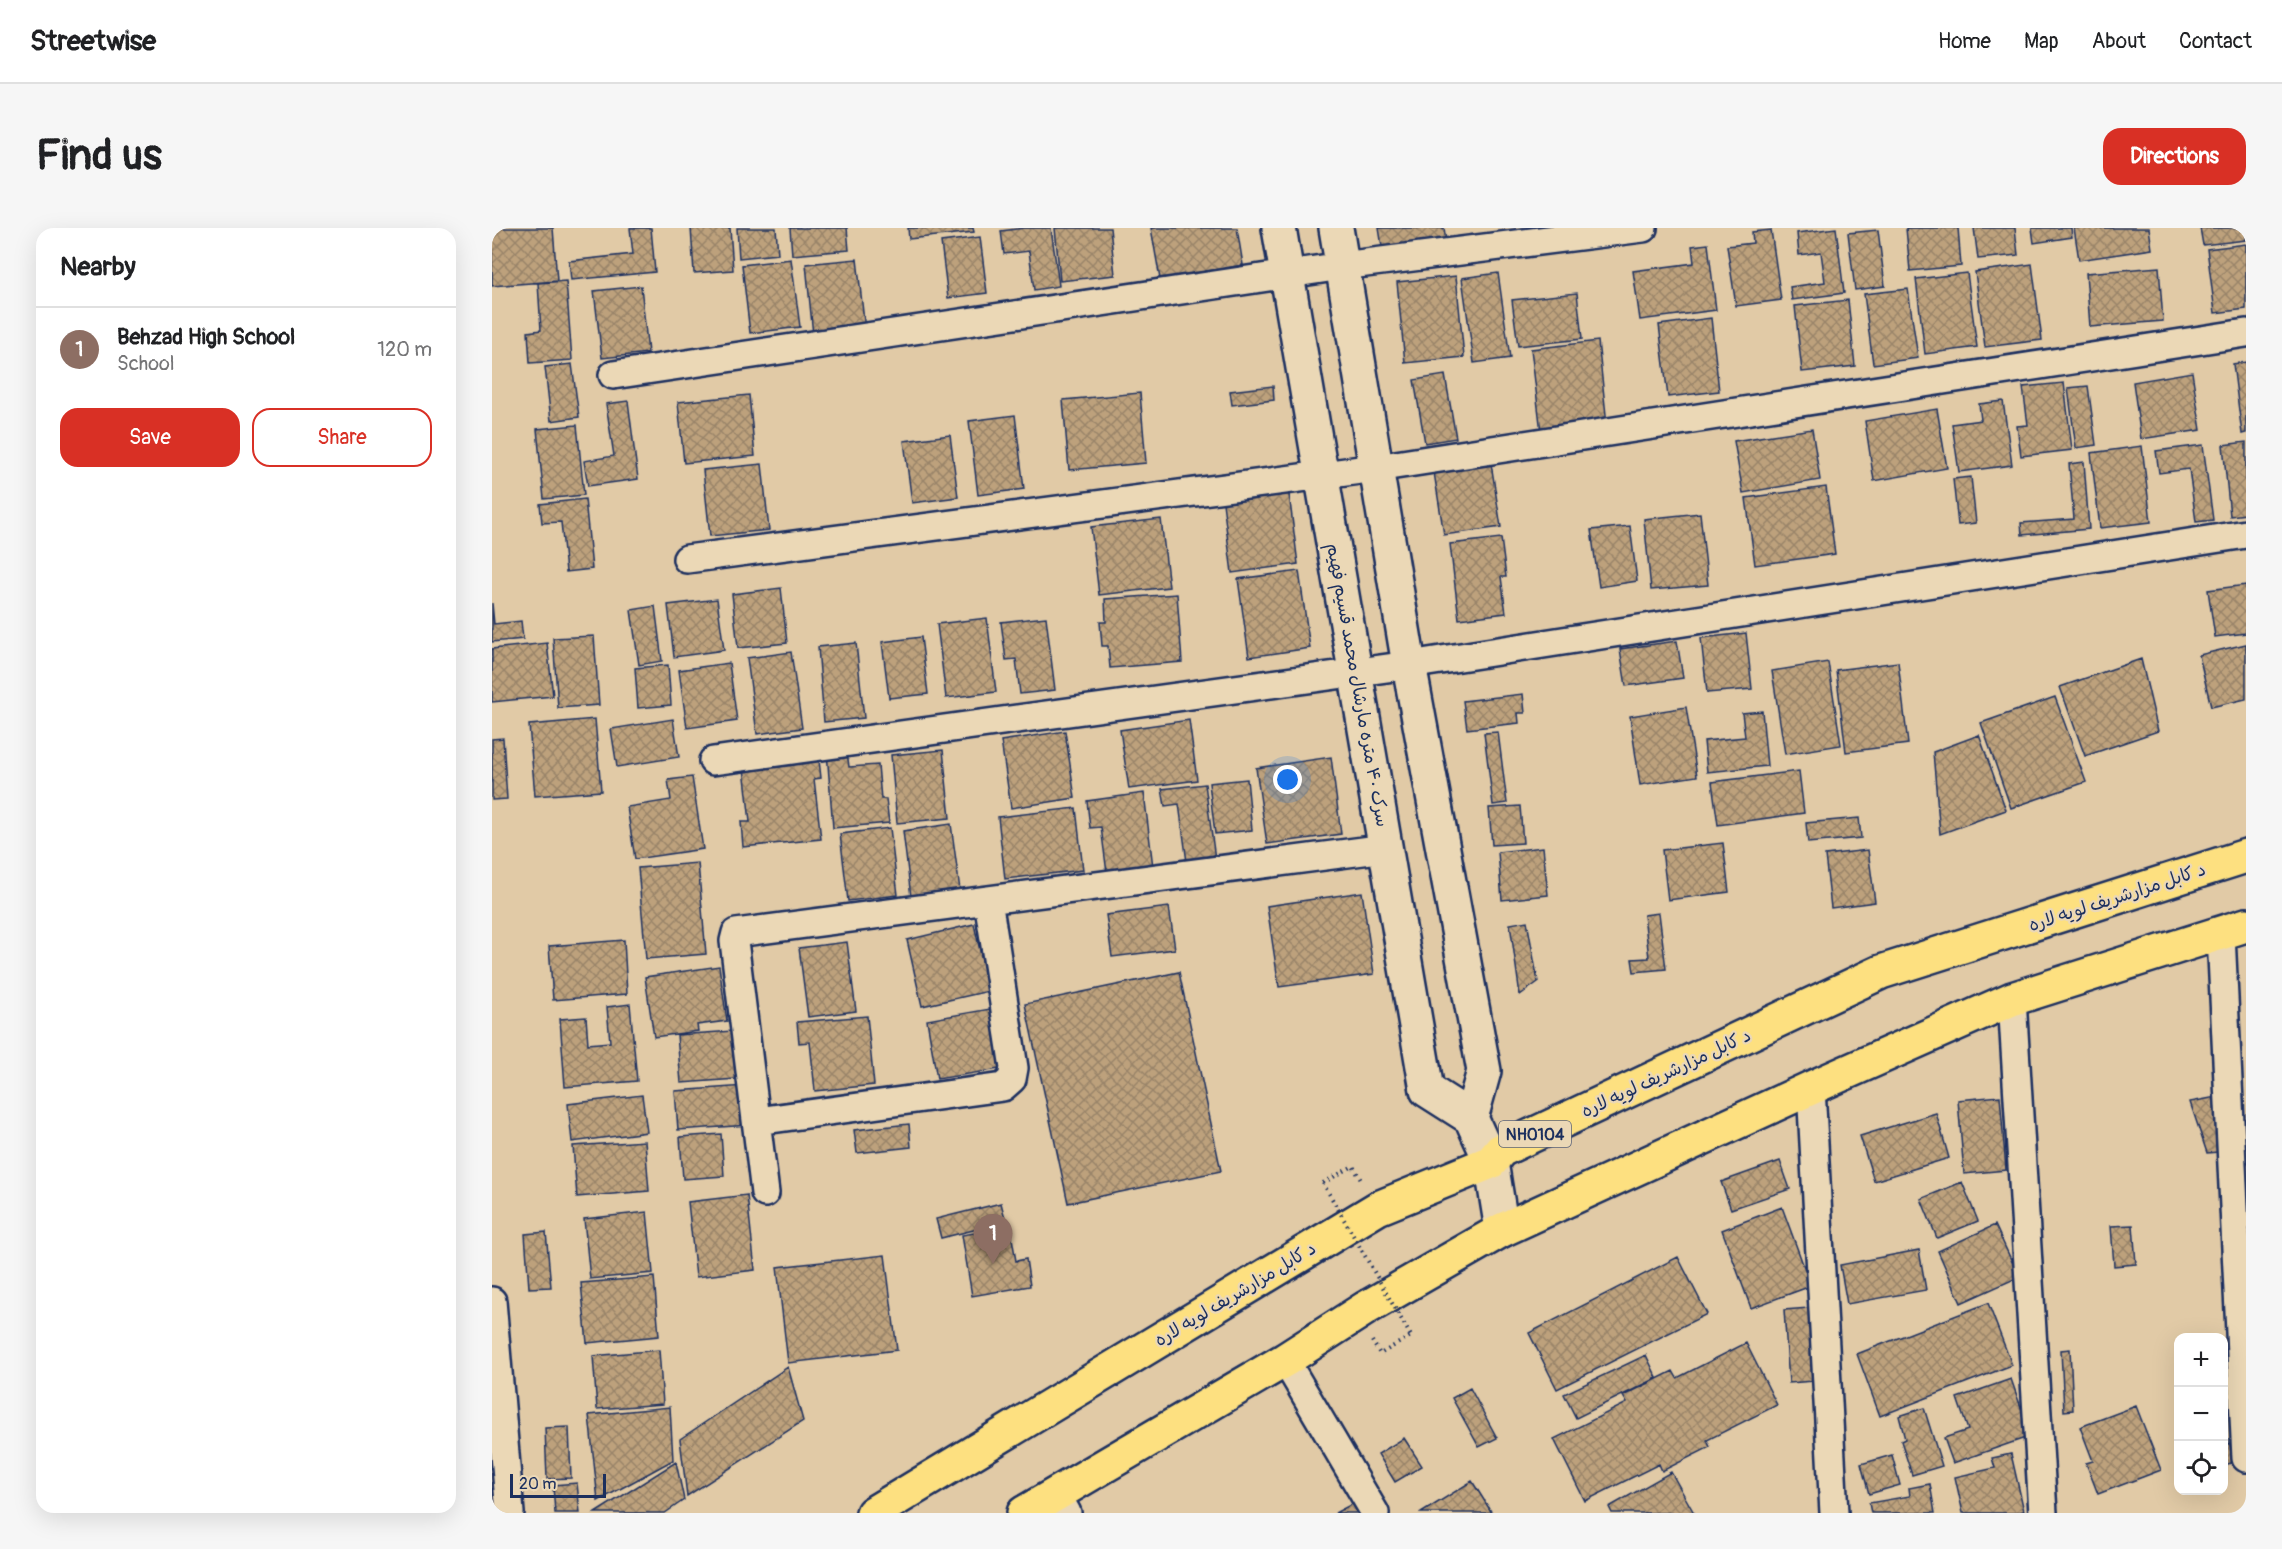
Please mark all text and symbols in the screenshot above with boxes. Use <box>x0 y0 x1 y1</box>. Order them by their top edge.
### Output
text: Streetwise <box>30 24 156 59</box>
text: Home <box>1938 28 1991 55</box>
text: Map <box>2024 28 2059 55</box>
text: About <box>2092 28 2146 55</box>
text: Contact <box>2179 28 2252 55</box>
button: Directions <box>2103 128 2246 185</box>
text: Find us <box>36 130 162 182</box>
text: Nearby <box>60 251 136 283</box>
text: Behzad High School <box>117 323 295 351</box>
text: 1 <box>76 337 83 362</box>
text: 120 m <box>377 337 432 362</box>
text: School <box>117 351 174 376</box>
button: Save <box>60 408 240 467</box>
button: Share <box>252 408 432 467</box>
street label: سرک ۴۰ متره مارشال محمد قسیم فهیم <box>1319 541 1394 829</box>
your location <box>1273 765 1302 794</box>
street label: د کابل مزارشریف لویه لاره <box>2026 858 2209 937</box>
street label: د کابل مزارشریف لویه لاره <box>1578 1024 1755 1123</box>
road number: NH0104 <box>1499 1121 1571 1147</box>
pin: 1 <box>974 1214 1012 1264</box>
street label: د کابل مزارشریف لویه لاره <box>1150 1237 1320 1352</box>
map controls <box>2174 1333 2228 1495</box>
button: + <box>2174 1333 2228 1387</box>
button: − <box>2174 1387 2228 1441</box>
button: locate <box>2174 1441 2228 1495</box>
scale bar <box>510 1471 606 1498</box>
text: 20 m <box>519 1474 557 1494</box>

